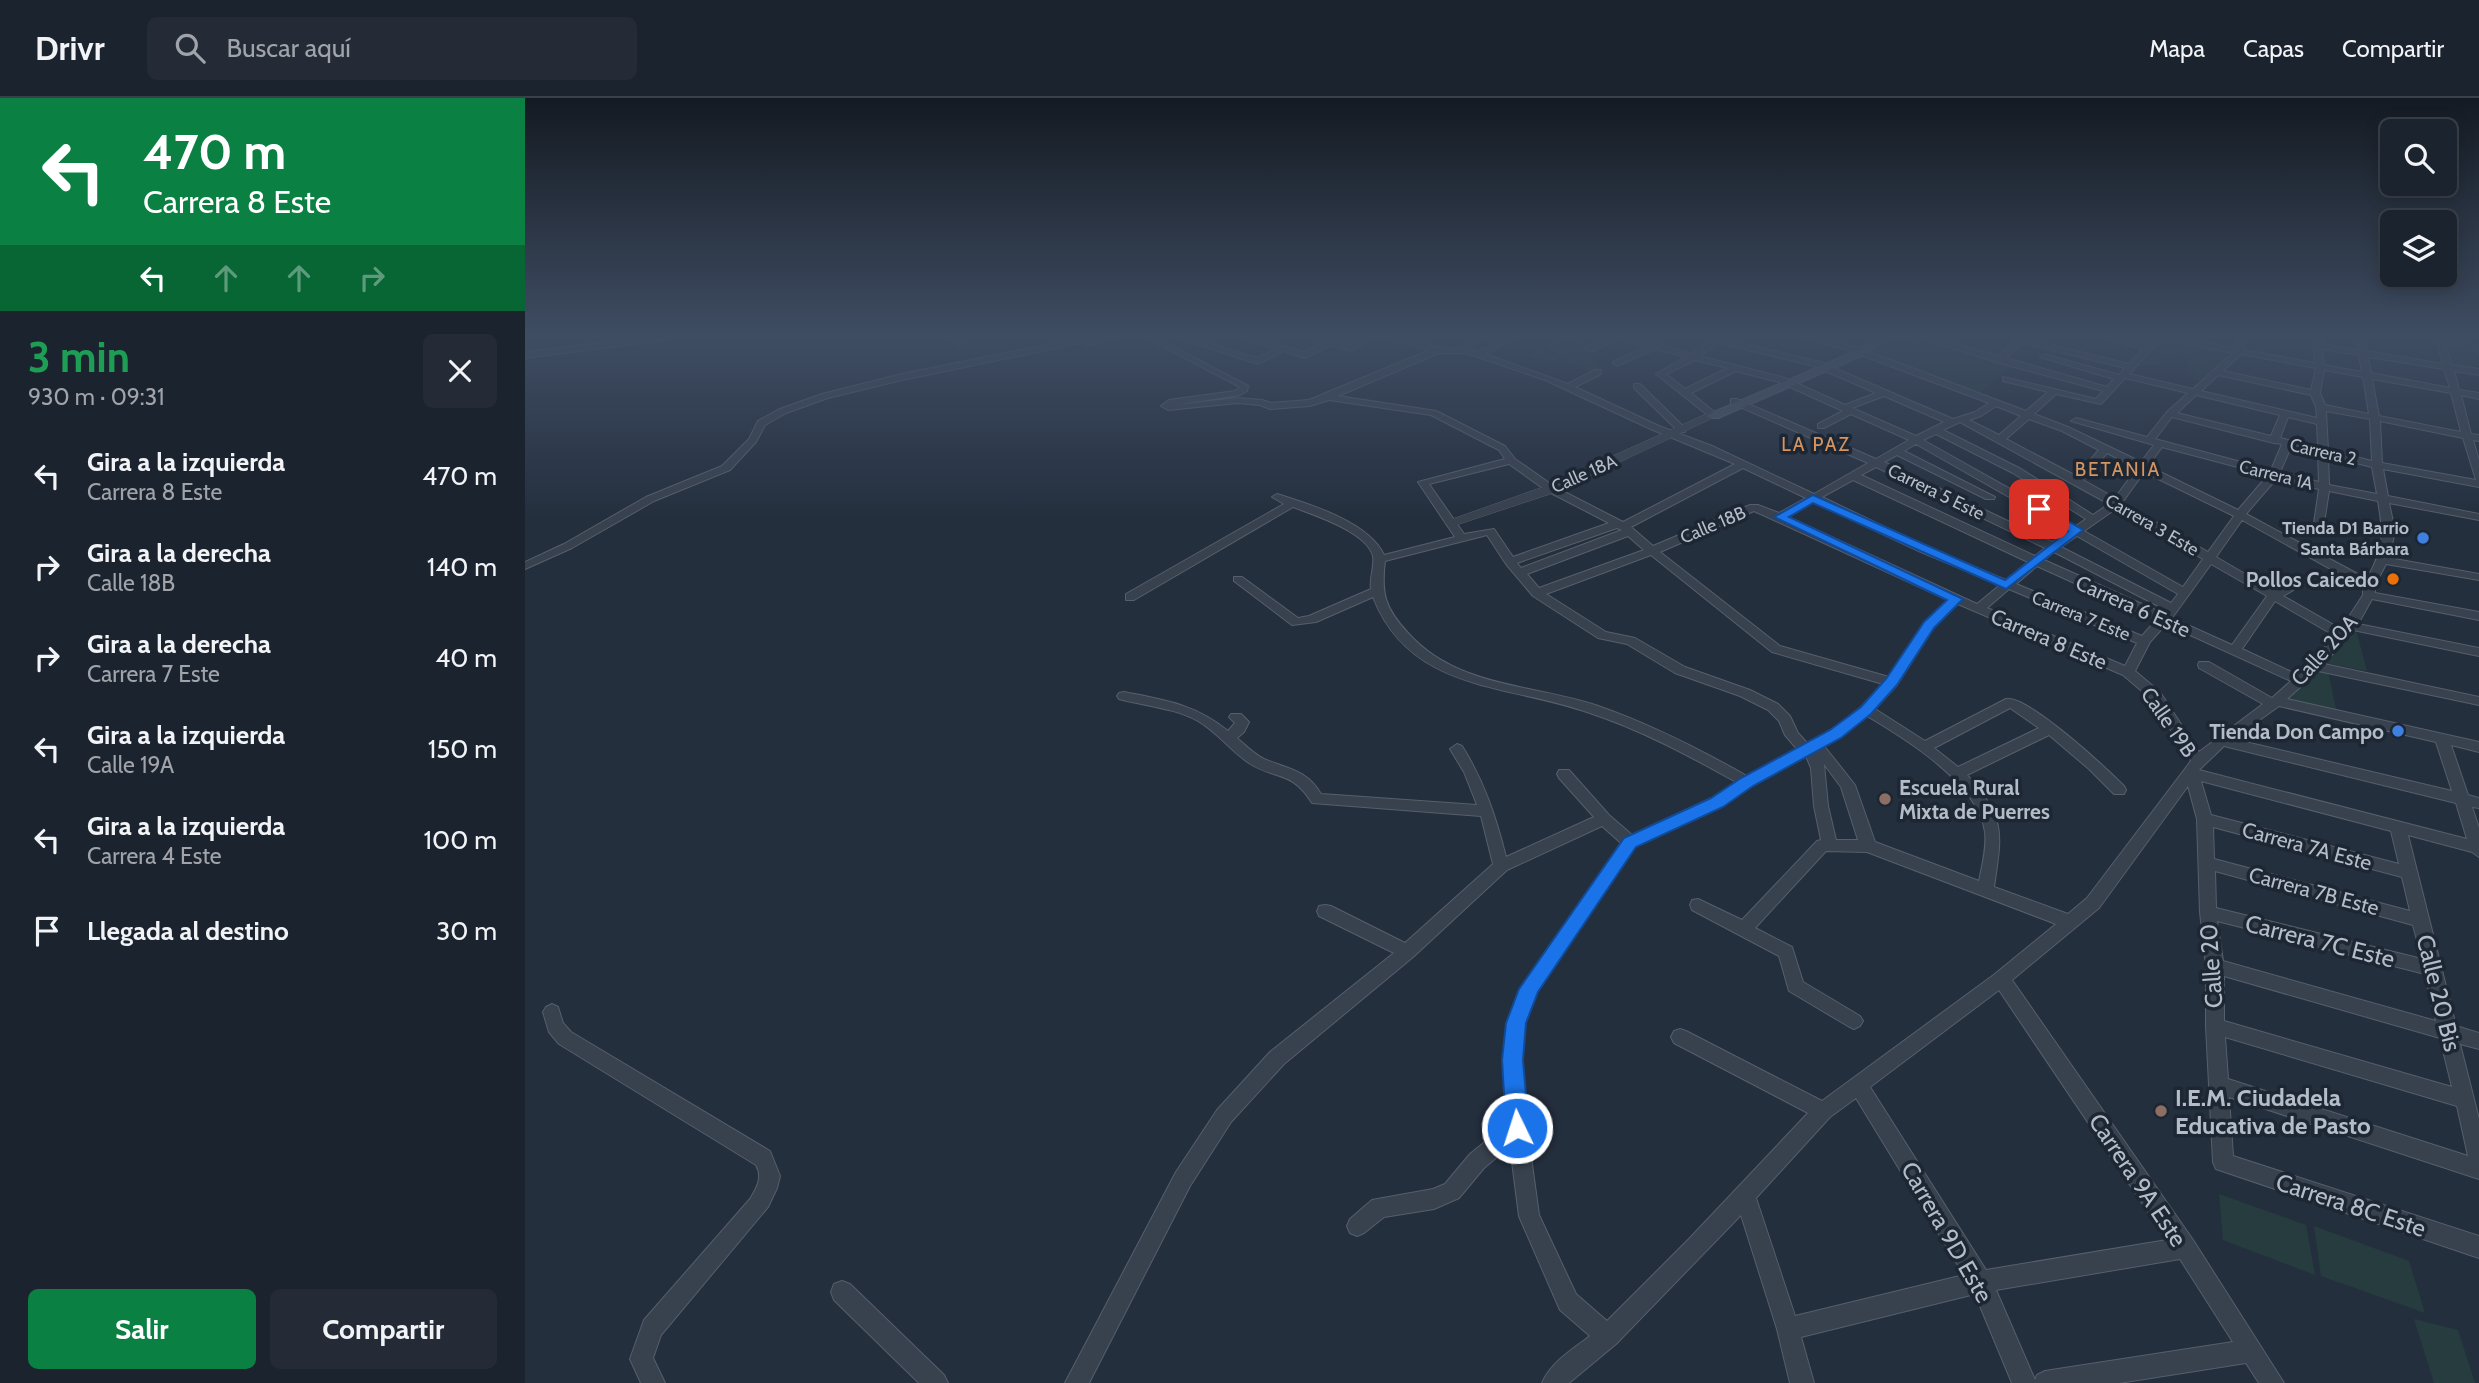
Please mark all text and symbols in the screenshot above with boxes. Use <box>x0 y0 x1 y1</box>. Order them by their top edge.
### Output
search box <box>147 17 637 80</box>
text: Drivr <box>35 28 105 68</box>
icon: search <box>171 29 209 67</box>
text: Buscar aquí <box>227 32 351 64</box>
text: Mapa <box>2149 34 2205 63</box>
text: Capas <box>2243 34 2304 63</box>
text: Compartir <box>2342 34 2444 63</box>
map controls <box>2380 119 2457 287</box>
button: search <box>2380 119 2457 196</box>
text: 470 m <box>143 122 286 181</box>
icon: left <box>28 126 119 217</box>
text: Carrera 8 Este <box>143 182 331 221</box>
button: layers <box>2380 210 2457 287</box>
icon: left <box>134 259 172 297</box>
icon: ahead <box>207 259 245 297</box>
icon: ahead <box>280 259 318 297</box>
icon: right <box>353 259 391 297</box>
text: 3 min <box>28 331 130 383</box>
button: close <box>423 334 497 408</box>
text: 930 m · 09:31 <box>28 383 165 411</box>
district label: LA PAZ <box>1781 433 1851 456</box>
street label: Carrera 2 <box>2288 434 2358 470</box>
text: Gira a la izquierda <box>87 446 285 478</box>
street label: Calle 18A <box>1548 450 1620 498</box>
street label: Carrera 1A <box>2237 455 2315 495</box>
icon: left <box>28 457 66 495</box>
district label: BETANIA <box>2075 458 2161 481</box>
street label: Carrera 5 Este <box>1884 459 1988 525</box>
text: 470 m <box>422 460 497 492</box>
text: Carrera 8 Este <box>87 478 222 506</box>
pin <box>2009 479 2069 539</box>
street label: Carrera 3 Este <box>2101 489 2203 561</box>
icon: arrive <box>2020 490 2058 528</box>
street label: Calle 18B <box>1677 501 1749 549</box>
place label: Tienda D1 Barrio Santa Bárbara <box>2282 517 2409 560</box>
marker: Tienda D1 Barrio Santa Bárbara <box>2415 530 2431 546</box>
text: Gira a la derecha <box>87 537 271 569</box>
icon: right <box>28 548 66 586</box>
text: 140 m <box>427 551 497 583</box>
place label: Pollos Caicedo <box>2246 567 2379 592</box>
text: Calle 18B <box>87 569 175 597</box>
street label: Carrera 6 Este <box>2072 570 2194 642</box>
marker: Pollos Caicedo <box>2385 571 2401 587</box>
street label: Carrera 7 Este <box>2029 586 2133 646</box>
street label: Carrera 8 Este <box>1987 603 2111 675</box>
street label: Calle 20A <box>2286 609 2362 691</box>
text: Gira a la derecha <box>87 628 271 660</box>
icon: right <box>28 639 66 677</box>
text: 40 m <box>435 642 497 674</box>
text: Carrera 7 Este <box>87 660 220 688</box>
street label: Calle 19B <box>2136 682 2202 762</box>
text: Gira a la izquierda <box>87 719 285 751</box>
place label: Tienda Don Campo <box>2209 719 2384 744</box>
marker: Tienda Don Campo <box>2390 723 2406 739</box>
icon: left <box>28 730 66 768</box>
text: 150 m <box>428 733 497 765</box>
text: Calle 19A <box>87 751 174 779</box>
place label: Escuela Rural Mixta de Puerres <box>1899 775 2050 824</box>
marker: Escuela Rural Mixta de Puerres <box>1877 791 1893 807</box>
text: Gira a la izquierda <box>87 810 285 842</box>
street label: Carrera 7A Este <box>2239 817 2375 875</box>
icon: left <box>28 821 66 859</box>
text: 100 m <box>424 824 497 856</box>
text: Carrera 4 Este <box>87 842 222 870</box>
street label: Carrera 7B Este <box>2246 862 2382 920</box>
street label: Carrera 7C Este <box>2242 908 2398 974</box>
icon: arrive <box>28 912 66 950</box>
text: Llegada al destino <box>87 915 289 947</box>
text: 30 m <box>436 915 497 947</box>
street label: Calle 20 <box>2194 923 2228 1009</box>
street label: Calle 20 Bis <box>2411 932 2467 1054</box>
place label: I.E.M. Ciudadela Educativa de Pasto <box>2175 1083 2371 1140</box>
position arrow <box>1480 1091 1554 1165</box>
marker: I.E.M. Ciudadela Educativa de Pasto <box>2153 1103 2169 1119</box>
street label: Carrera 9A Este <box>2083 1108 2193 1252</box>
street label: Carrera 9D Este <box>1895 1156 1999 1308</box>
street label: Carrera 8C Este <box>2272 1167 2430 1243</box>
button: Salir <box>28 1289 256 1369</box>
button: Compartir <box>270 1289 497 1369</box>

